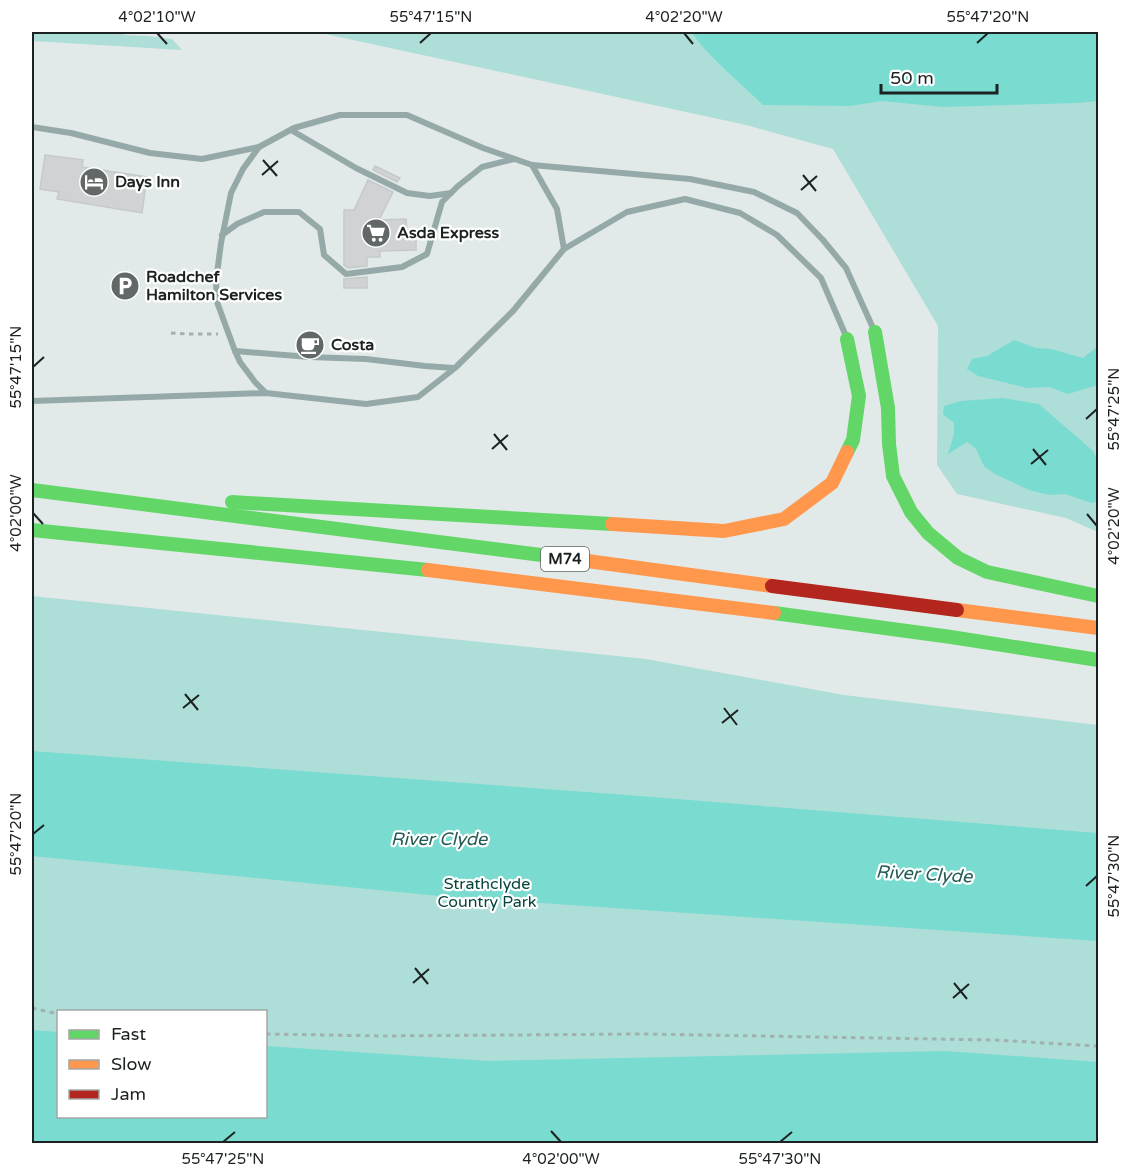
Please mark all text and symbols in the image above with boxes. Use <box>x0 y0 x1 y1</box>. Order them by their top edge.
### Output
text: 4°02'10"W <box>118 8 196 26</box>
text: 55°47'15"N <box>390 8 472 26</box>
text: 4°02'20"W <box>645 8 723 26</box>
text: 55°47'20"N <box>947 8 1029 26</box>
scale bar <box>881 57 996 95</box>
text: 50 m <box>890 67 934 89</box>
hotel icon: Days Inn <box>78 166 110 198</box>
place label: Days Inn <box>115 172 180 192</box>
supermarket icon: Asda Express <box>360 217 392 249</box>
place label: Asda Express <box>397 223 499 243</box>
place label: Roadchef Hamilton Services <box>146 267 282 305</box>
parking icon: Roadchef Hamilton Services <box>109 270 141 302</box>
text: 55°47'15"N <box>7 326 25 408</box>
cafe icon: Costa <box>294 329 326 361</box>
place label: Costa <box>331 335 374 355</box>
text: 55°47'25"N <box>1105 368 1123 450</box>
text: 4°02'00"W <box>7 474 25 552</box>
text: 4°02'20"W <box>1105 487 1123 565</box>
road number: M74 <box>541 547 589 571</box>
text: 55°47'20"N <box>7 793 25 875</box>
water label: River Clyde <box>391 828 488 850</box>
text: 55°47'30"N <box>1105 835 1123 917</box>
water label: River Clyde <box>875 860 974 888</box>
park label: Strathclyde Country Park <box>437 874 537 912</box>
legend <box>57 1010 267 1118</box>
text: Fast <box>111 1023 146 1045</box>
text: Slow <box>111 1053 152 1075</box>
text: Jam <box>111 1083 146 1105</box>
text: 55°47'25"N <box>182 1150 264 1168</box>
text: 4°02'00"W <box>522 1150 600 1168</box>
text: 55°47'30"N <box>739 1150 821 1168</box>

